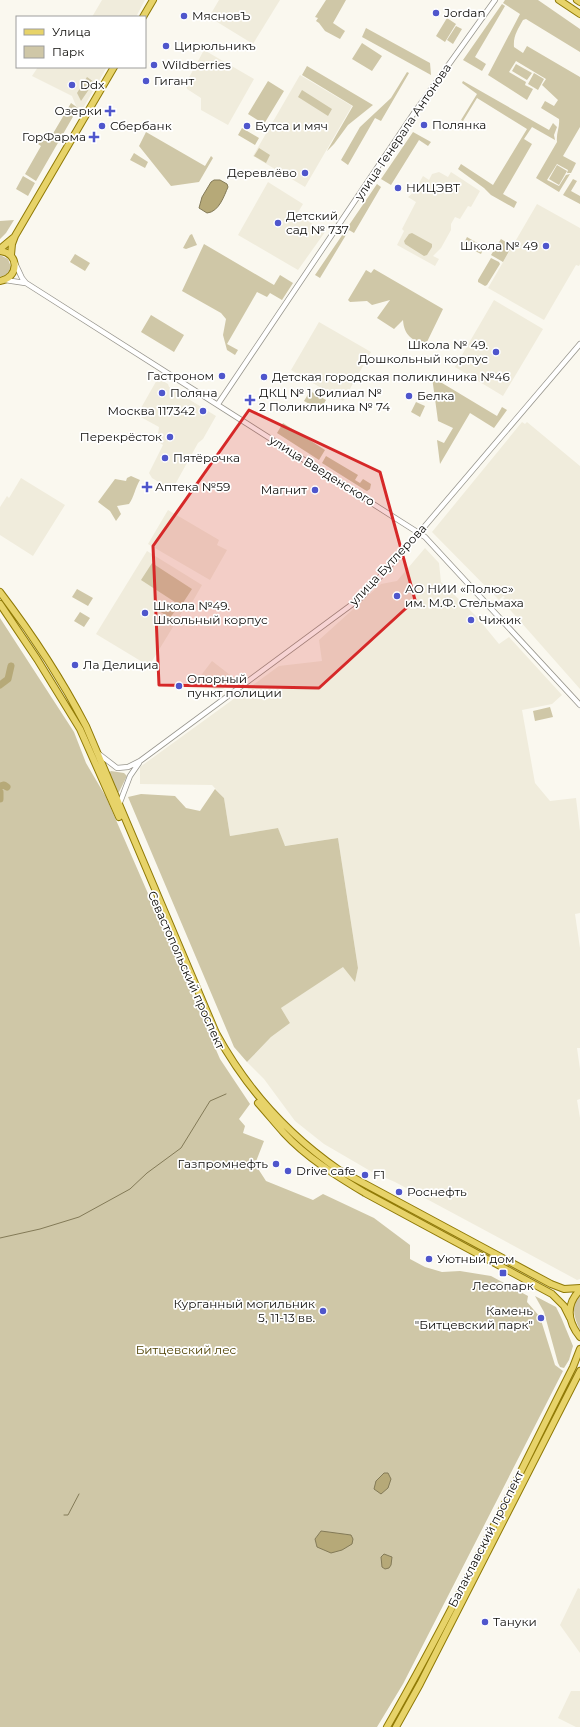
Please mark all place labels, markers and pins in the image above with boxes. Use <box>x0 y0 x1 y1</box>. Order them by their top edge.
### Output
place label: Jordan <box>443 5 486 20</box>
place label: МясновЪ <box>192 8 251 23</box>
marker: Jordan <box>431 8 441 18</box>
marker: МясновЪ <box>179 11 189 21</box>
place label: Цирюльникъ <box>174 38 256 53</box>
marker: Цирюльникъ <box>161 41 171 51</box>
place label: Wildberries <box>162 57 231 72</box>
marker: Wildberries <box>149 60 159 70</box>
place label: Гигант <box>154 73 194 88</box>
marker: Гигант <box>141 76 151 86</box>
place label: Ddx <box>80 77 105 92</box>
marker: Ddx <box>67 80 77 90</box>
place label: Озерки <box>55 103 102 118</box>
marker: Озерки <box>105 106 115 116</box>
place label: Полянка <box>432 117 486 132</box>
place label: Сбербанк <box>110 118 172 133</box>
place label: Бутса и мяч <box>255 118 328 133</box>
marker: Полянка <box>419 120 429 130</box>
marker: Сбербанк <box>97 121 107 131</box>
marker: Бутса и мяч <box>242 121 252 131</box>
place label: ГорФарма <box>22 129 86 144</box>
marker: ГорФарма <box>89 132 99 142</box>
place label: Деревлёво <box>227 165 297 180</box>
marker: Деревлёво <box>300 168 310 178</box>
place label: НИЦЭВТ <box>406 180 460 195</box>
marker: НИЦЭВТ <box>393 183 403 193</box>
place label: Детский сад № 737 <box>286 208 349 237</box>
marker: Детский сад № 737 <box>273 218 283 228</box>
place label: Школа № 49 <box>460 238 538 253</box>
marker: Школа № 49 <box>541 241 551 251</box>
place label: Школа № 49. Дошкольный корпус <box>358 337 488 366</box>
marker: Школа № 49. Дошкольный корпус <box>491 347 501 357</box>
place label: Гастроном <box>147 368 214 383</box>
place label: Детская городская поликлиника №46 <box>272 369 510 384</box>
marker: Гастроном <box>217 371 227 381</box>
marker: Детская городская поликлиника №46 <box>259 372 269 382</box>
place label: Поляна <box>170 385 217 400</box>
place label: ДКЦ № 1 Филиал № 2 Поликлиника № 74 <box>259 385 390 414</box>
marker: Поляна <box>157 388 167 398</box>
place label: Белка <box>417 388 454 403</box>
marker: Белка <box>404 391 414 401</box>
marker: ДКЦ № 1 Филиал № 2 Поликлиника № 74 <box>244 394 256 406</box>
place label: Москва 117342 <box>108 403 195 418</box>
marker: Москва 117342 <box>198 406 208 416</box>
place label: Перекрёсток <box>80 429 162 444</box>
marker: Перекрёсток <box>165 432 175 442</box>
place label: Пятёрочка <box>173 450 240 465</box>
marker: Пятёрочка <box>160 453 170 463</box>
place label: Аптека №59 <box>155 479 230 494</box>
marker: Аптека №59 <box>142 482 152 492</box>
place label: Магнит <box>261 482 307 497</box>
marker: Магнит <box>310 485 320 495</box>
place label: АО НИИ «Полюс» им. М.Ф. Стельмаха <box>405 581 524 610</box>
marker: АО НИИ «Полюс» им. М.Ф. Стельмаха <box>392 591 402 601</box>
place label: Школа №49. Школьный корпус <box>153 598 268 627</box>
marker: Школа №49. Школьный корпус <box>140 608 150 618</box>
place label: Чижик <box>479 612 521 627</box>
marker: Чижик <box>466 615 476 625</box>
place label: Ла Делициа <box>83 657 159 672</box>
marker: Ла Делициа <box>70 660 80 670</box>
place label: Опорный пункт полиции <box>187 671 282 700</box>
marker: Опорный пункт полиции <box>174 681 184 691</box>
place label: Газпромнефть <box>178 1156 268 1171</box>
marker: Газпромнефть <box>271 1159 281 1169</box>
place label: Drive cafe <box>296 1163 356 1178</box>
marker: Drive cafe <box>283 1166 293 1176</box>
place label: F1 <box>373 1167 385 1182</box>
marker: F1 <box>360 1170 370 1180</box>
place label: Роснефть <box>407 1184 467 1199</box>
marker: Роснефть <box>394 1187 404 1197</box>
place label: Уютный дом <box>437 1251 514 1266</box>
marker: Уютный дом <box>424 1254 434 1264</box>
marker: Лесопарк <box>498 1268 508 1278</box>
place label: Лесопарк <box>472 1278 534 1293</box>
place label: Курганный могильник 5, 11-13 вв. <box>173 1296 315 1325</box>
place label: Камень "Битцевский парк" <box>415 1303 533 1332</box>
marker: Курганный могильник 5, 11-13 вв. <box>318 1306 328 1316</box>
marker: Камень "Битцевский парк" <box>536 1313 546 1323</box>
place label: Тануки <box>493 1614 537 1629</box>
marker: Тануки <box>480 1617 490 1627</box>

